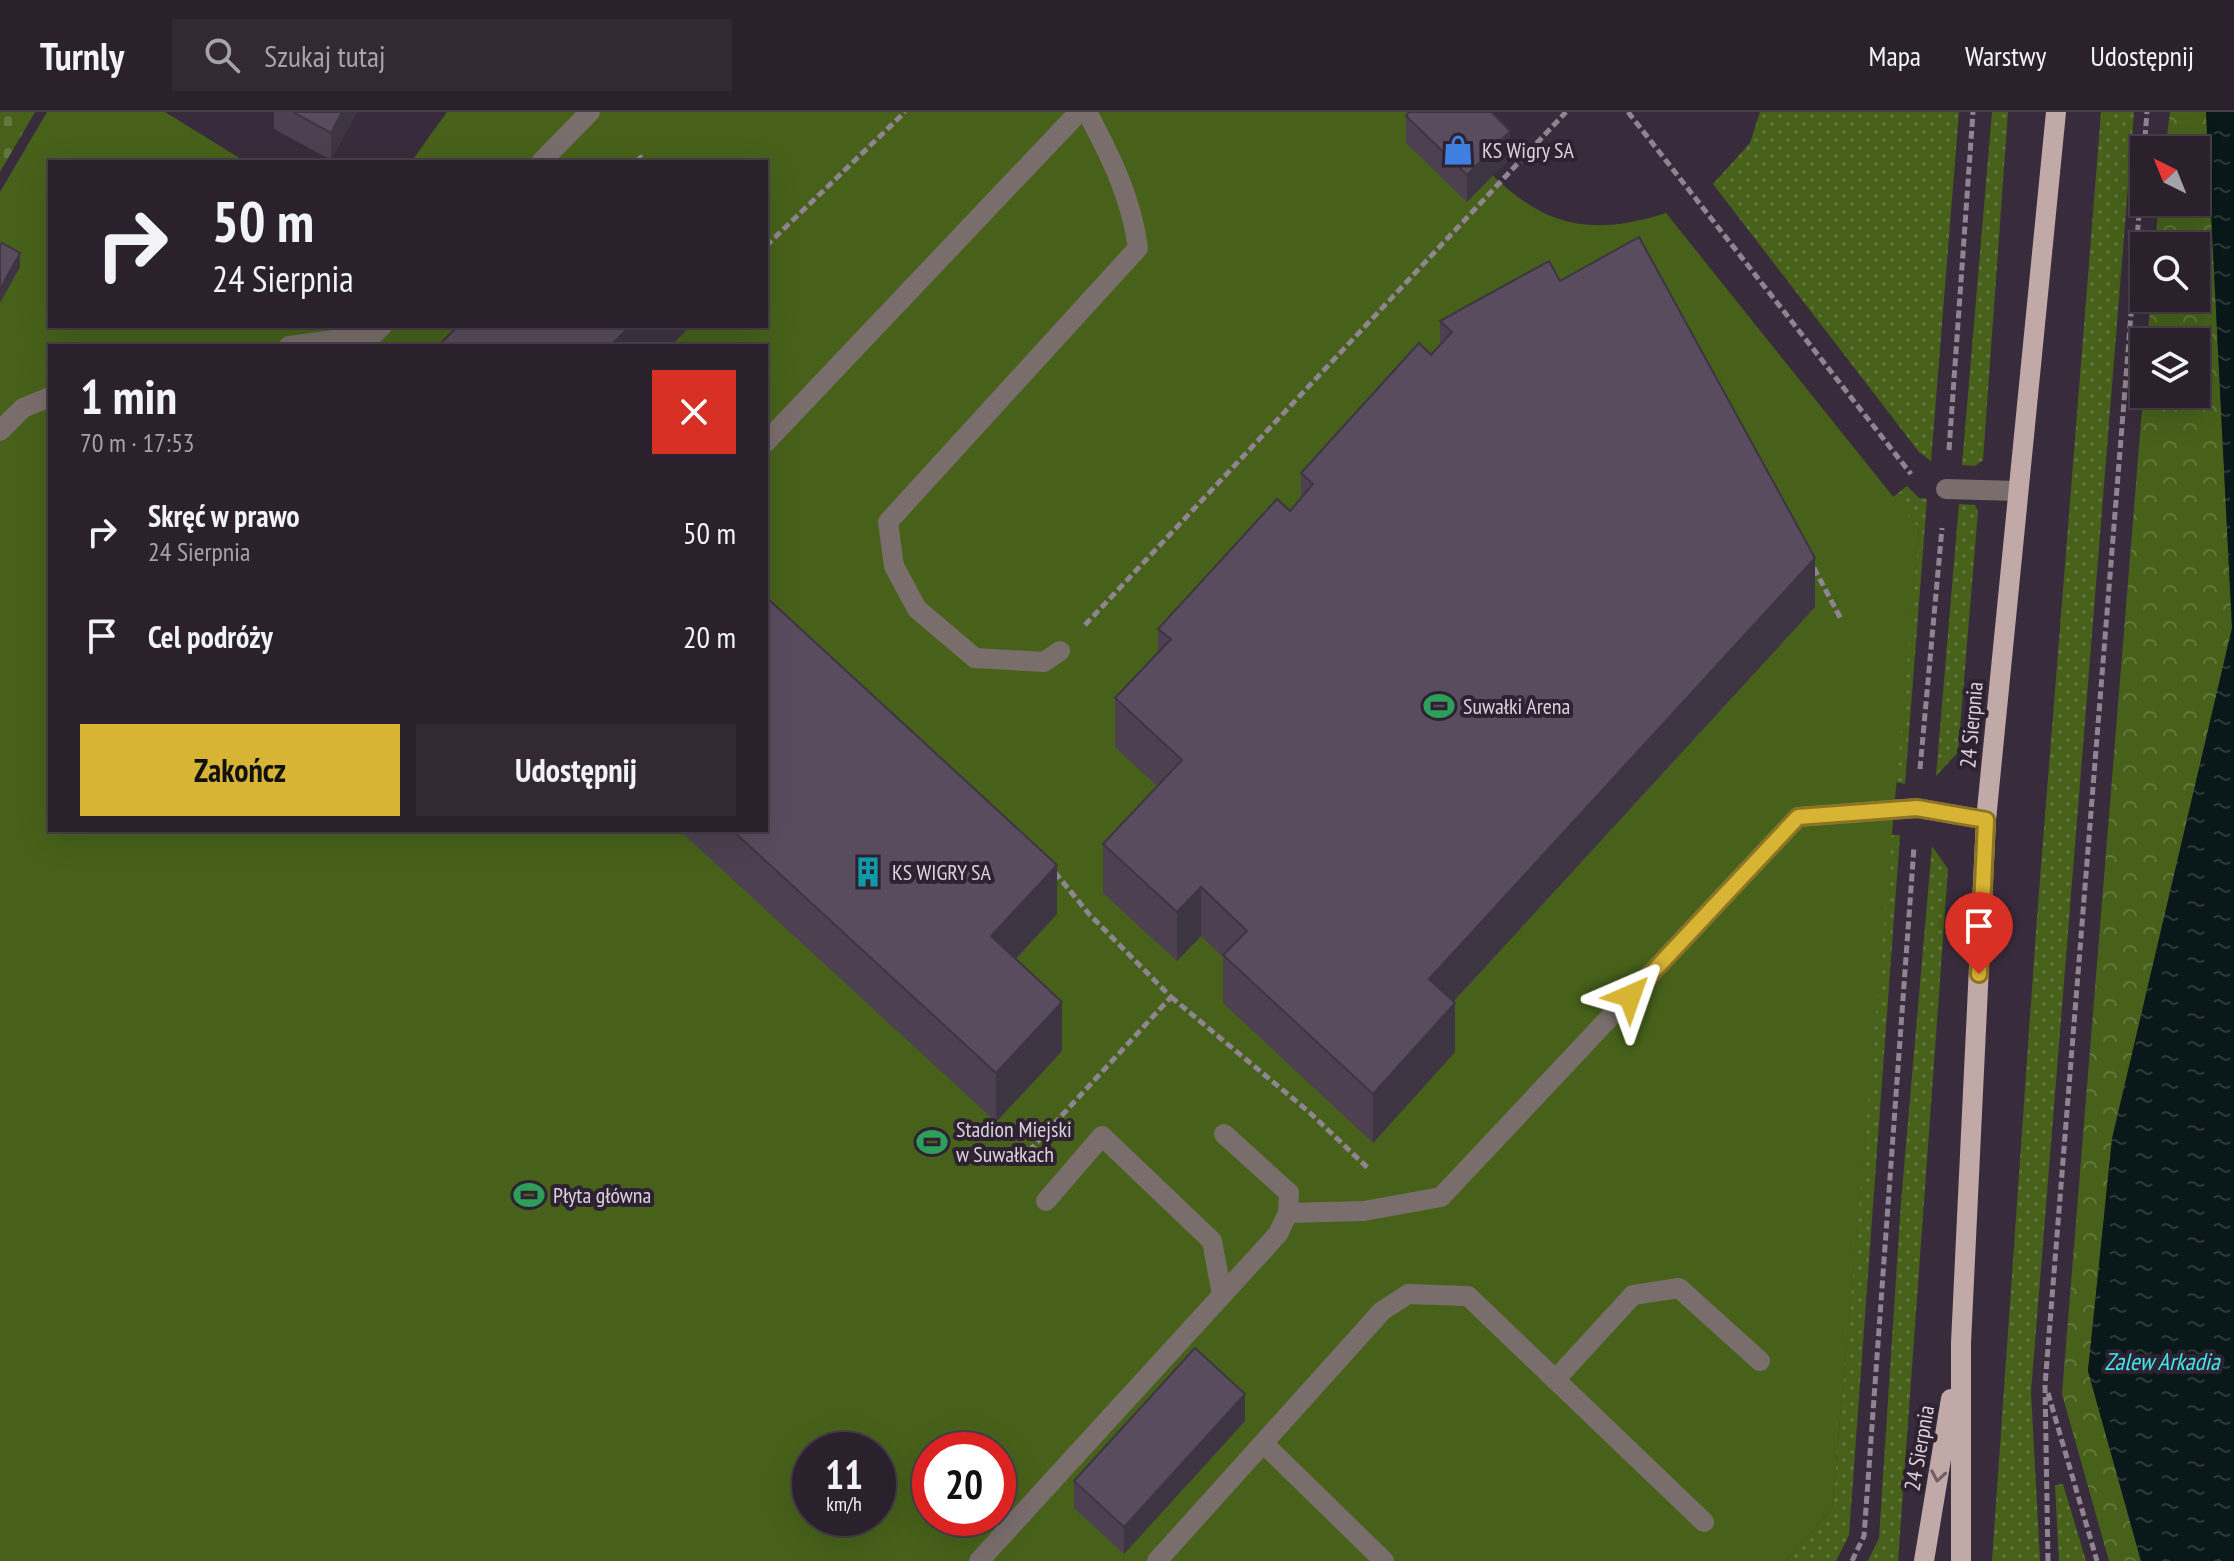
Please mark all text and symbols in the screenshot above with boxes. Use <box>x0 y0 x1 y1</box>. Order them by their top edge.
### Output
search box <box>172 19 732 91</box>
text: Turnly <box>40 31 124 80</box>
icon: search <box>200 33 244 77</box>
text: Szukaj tutaj <box>264 36 385 75</box>
text: Mapa <box>1869 37 1921 74</box>
text: Warstwy <box>1965 37 2046 74</box>
text: Udostępnij <box>2090 37 2194 74</box>
shop icon: KS Wigry SA <box>1441 133 1475 167</box>
place label: KS Wigry SA <box>1482 136 1574 164</box>
north arrow <box>2130 136 2210 216</box>
map controls <box>2130 136 2210 408</box>
text: 50 m <box>212 185 314 257</box>
icon: right <box>80 192 184 296</box>
button: search <box>2130 232 2210 312</box>
text: 24 Sierpnia <box>212 255 354 302</box>
button: layers <box>2130 328 2210 408</box>
text: 1 min <box>80 365 177 427</box>
button: close <box>652 370 736 454</box>
text: 70 m · 17:53 <box>80 426 195 459</box>
text: Skręć w prawo <box>148 496 300 535</box>
icon: right <box>80 510 124 554</box>
text: 50 m <box>683 513 736 552</box>
text: 24 Sierpnia <box>148 535 250 568</box>
icon: arrive <box>80 614 124 658</box>
text: Cel podróży <box>148 617 273 656</box>
text: 20 m <box>683 617 736 656</box>
street label: 24 Sierpnia <box>1953 681 1989 769</box>
sports icon: Suwałki Arena <box>1422 689 1456 723</box>
place label: Suwałki Arena <box>1463 692 1570 720</box>
button: Zakończ <box>80 724 400 816</box>
button: Udostępnij <box>416 724 736 816</box>
building icon: KS WIGRY SA <box>851 855 885 889</box>
place label: KS WIGRY SA <box>892 858 992 886</box>
pin <box>1945 892 2013 974</box>
icon: arrive <box>1957 904 2001 948</box>
position arrow <box>1588 954 1672 1038</box>
place label: Stadion Miejski w Suwałkach <box>956 1115 1072 1168</box>
sports icon: Stadion Miejski w Suwałkach <box>915 1125 949 1159</box>
sports icon: Płyta główna <box>512 1178 546 1212</box>
place label: Płyta główna <box>553 1181 651 1209</box>
water label: Zalew Arkadia <box>2104 1346 2221 1377</box>
street label: 24 Sierpnia <box>1898 1403 1940 1493</box>
speed limit sign: 20 <box>912 1432 1016 1536</box>
text: 11 <box>825 1448 863 1500</box>
one-way arrow <box>1931 1469 1948 1482</box>
text: km/h <box>826 1491 862 1517</box>

